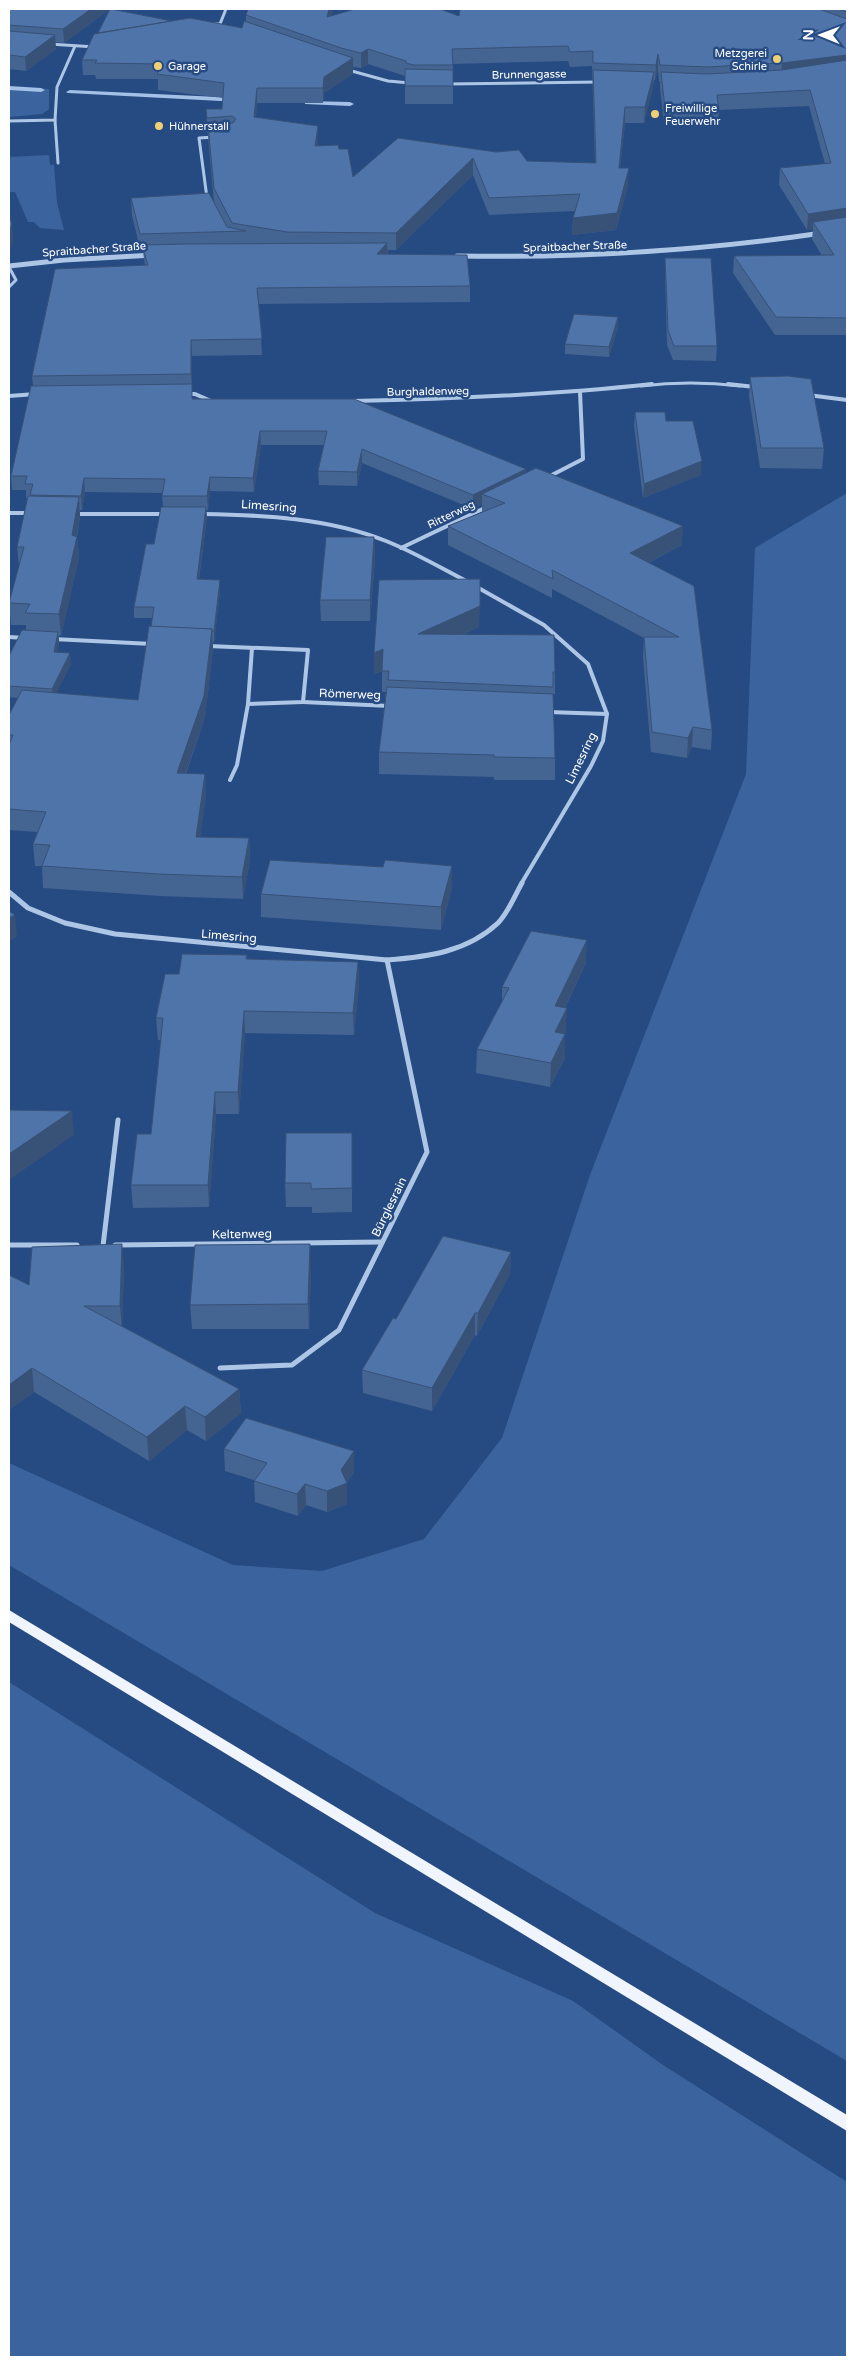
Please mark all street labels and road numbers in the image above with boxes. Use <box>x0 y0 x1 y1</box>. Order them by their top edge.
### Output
street label: Brunnengasse <box>492 67 566 82</box>
street label: Spraitbacher Straße <box>523 238 627 255</box>
street label: Spraitbacher Straße <box>42 239 146 260</box>
street label: Burghaldenweg <box>387 384 469 399</box>
street label: Limesring <box>241 497 297 515</box>
street label: Ritterweg <box>425 497 477 532</box>
street label: Römerweg <box>319 686 381 702</box>
street label: Limesring <box>562 730 600 786</box>
street label: Limesring <box>201 927 257 945</box>
street label: Bürglesrain <box>369 1175 409 1239</box>
street label: Keltenweg <box>212 1226 272 1242</box>

